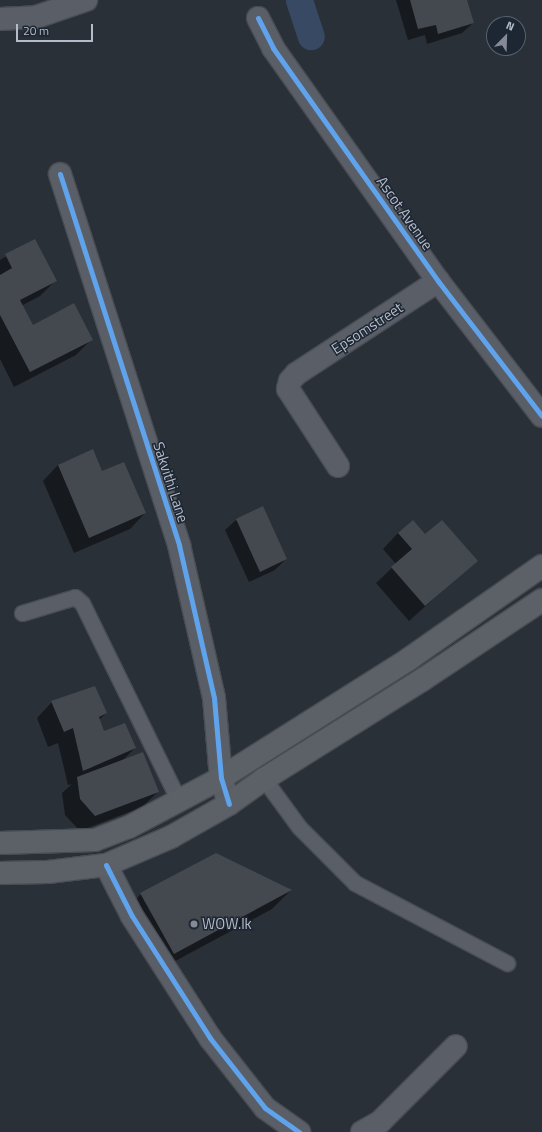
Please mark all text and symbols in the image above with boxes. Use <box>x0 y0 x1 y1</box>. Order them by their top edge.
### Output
scale bar <box>18 16 95 42</box>
north arrow <box>486 16 526 56</box>
text: N <box>504 17 517 35</box>
text: 20 m <box>23 21 49 40</box>
street label: Ascot Avenue <box>373 173 437 253</box>
street label: Epsomstreet <box>328 298 406 358</box>
street label: Sakvithi Lane <box>150 439 192 525</box>
place label: WOW.lk <box>202 915 252 933</box>
marker: WOW.lk <box>189 919 199 929</box>

